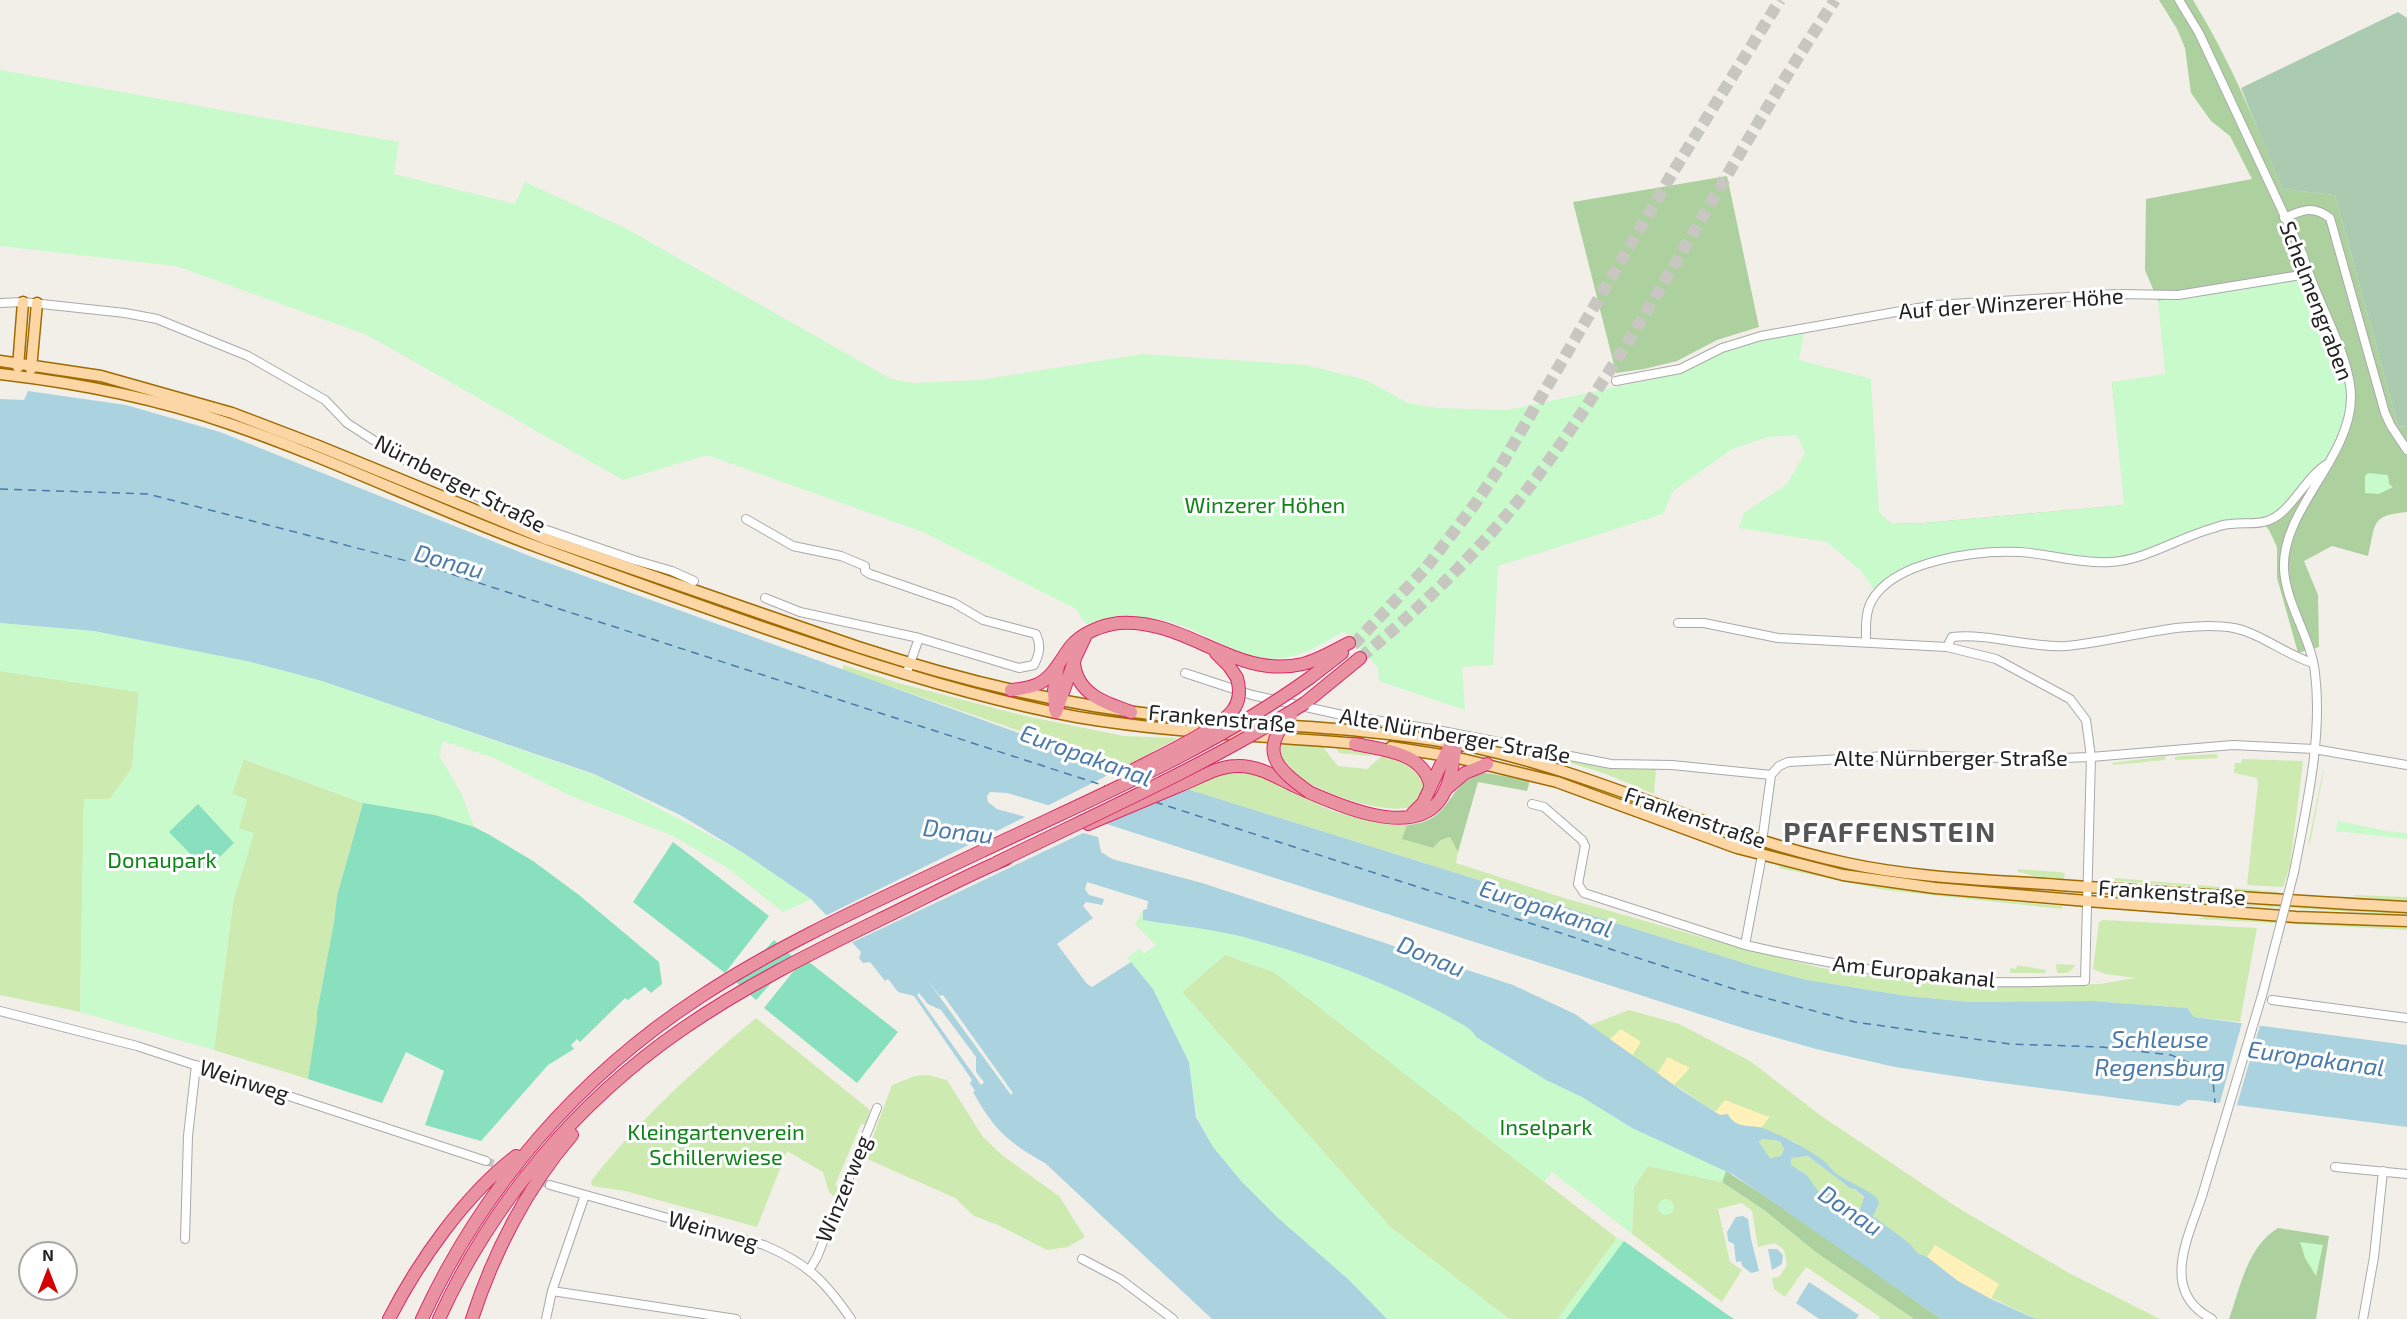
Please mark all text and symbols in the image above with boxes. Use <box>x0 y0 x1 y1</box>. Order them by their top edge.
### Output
street label: Schelmengraben <box>2274 218 2358 384</box>
street label: Auf der Winzerer Höhe <box>1898 283 2124 325</box>
street label: Nürnberger Straße <box>370 429 550 539</box>
park label: Winzerer Höhen <box>1185 493 1345 519</box>
water label: Donau <box>411 538 487 586</box>
street label: Frankenstraße <box>1147 699 1297 739</box>
street label: Alte Nürnberger Straße <box>1338 703 1572 769</box>
water label: Europakanal <box>1016 719 1156 793</box>
street label: Alte Nürnberger Straße <box>1834 746 2068 772</box>
street label: Frankenstraße <box>1621 781 1769 855</box>
water label: Donau <box>921 813 995 851</box>
district label: PFAFFENSTEIN <box>1783 816 1997 850</box>
park label: Donaupark <box>107 848 217 874</box>
water label: Europakanal <box>1476 874 1616 944</box>
street label: Frankenstraße <box>2097 875 2247 911</box>
water label: Donau <box>1393 930 1469 984</box>
street label: Am Europakanal <box>1831 950 1997 994</box>
water label: Schleuse Regensburg <box>2095 1026 2225 1082</box>
water label: Europakanal <box>2246 1035 2386 1083</box>
street label: Weinweg <box>196 1054 292 1108</box>
park label: Inselpark <box>1500 1115 1592 1141</box>
park label: Kleingartenverein Schillerwiese <box>627 1120 805 1172</box>
street label: Winzerweg <box>811 1132 877 1246</box>
water label: Donau <box>1813 1179 1887 1243</box>
street label: Weinweg <box>665 1206 761 1256</box>
north arrow <box>18 1241 78 1301</box>
text: N <box>42 1245 54 1264</box>

